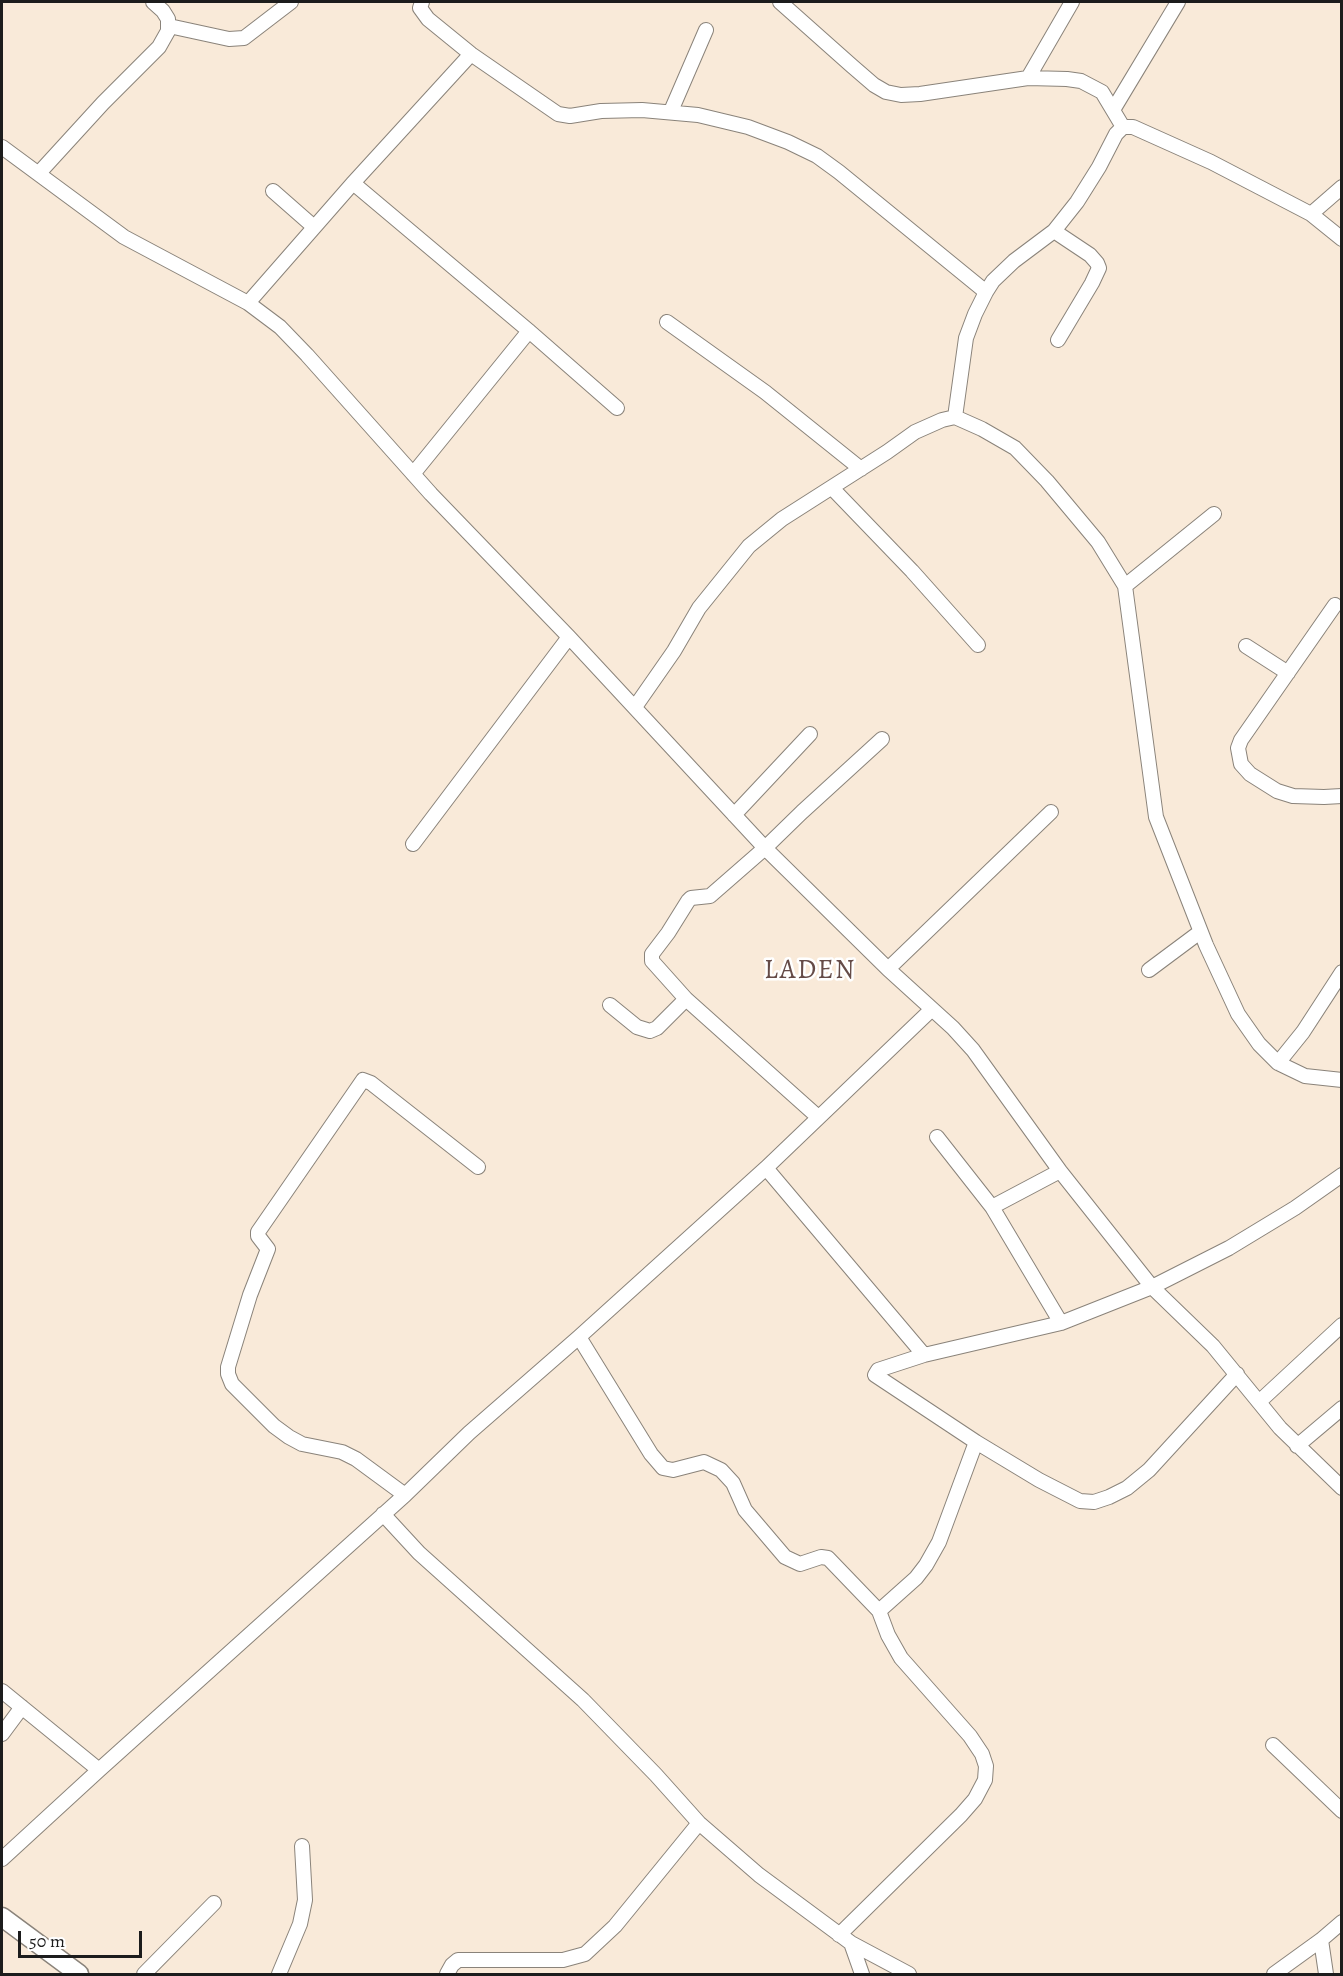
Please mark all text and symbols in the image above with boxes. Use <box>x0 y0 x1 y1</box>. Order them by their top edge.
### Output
district label: LADEN <box>764 955 856 987</box>
scale bar <box>21 1919 146 1957</box>
text: 50 m <box>29 1929 65 1953</box>

